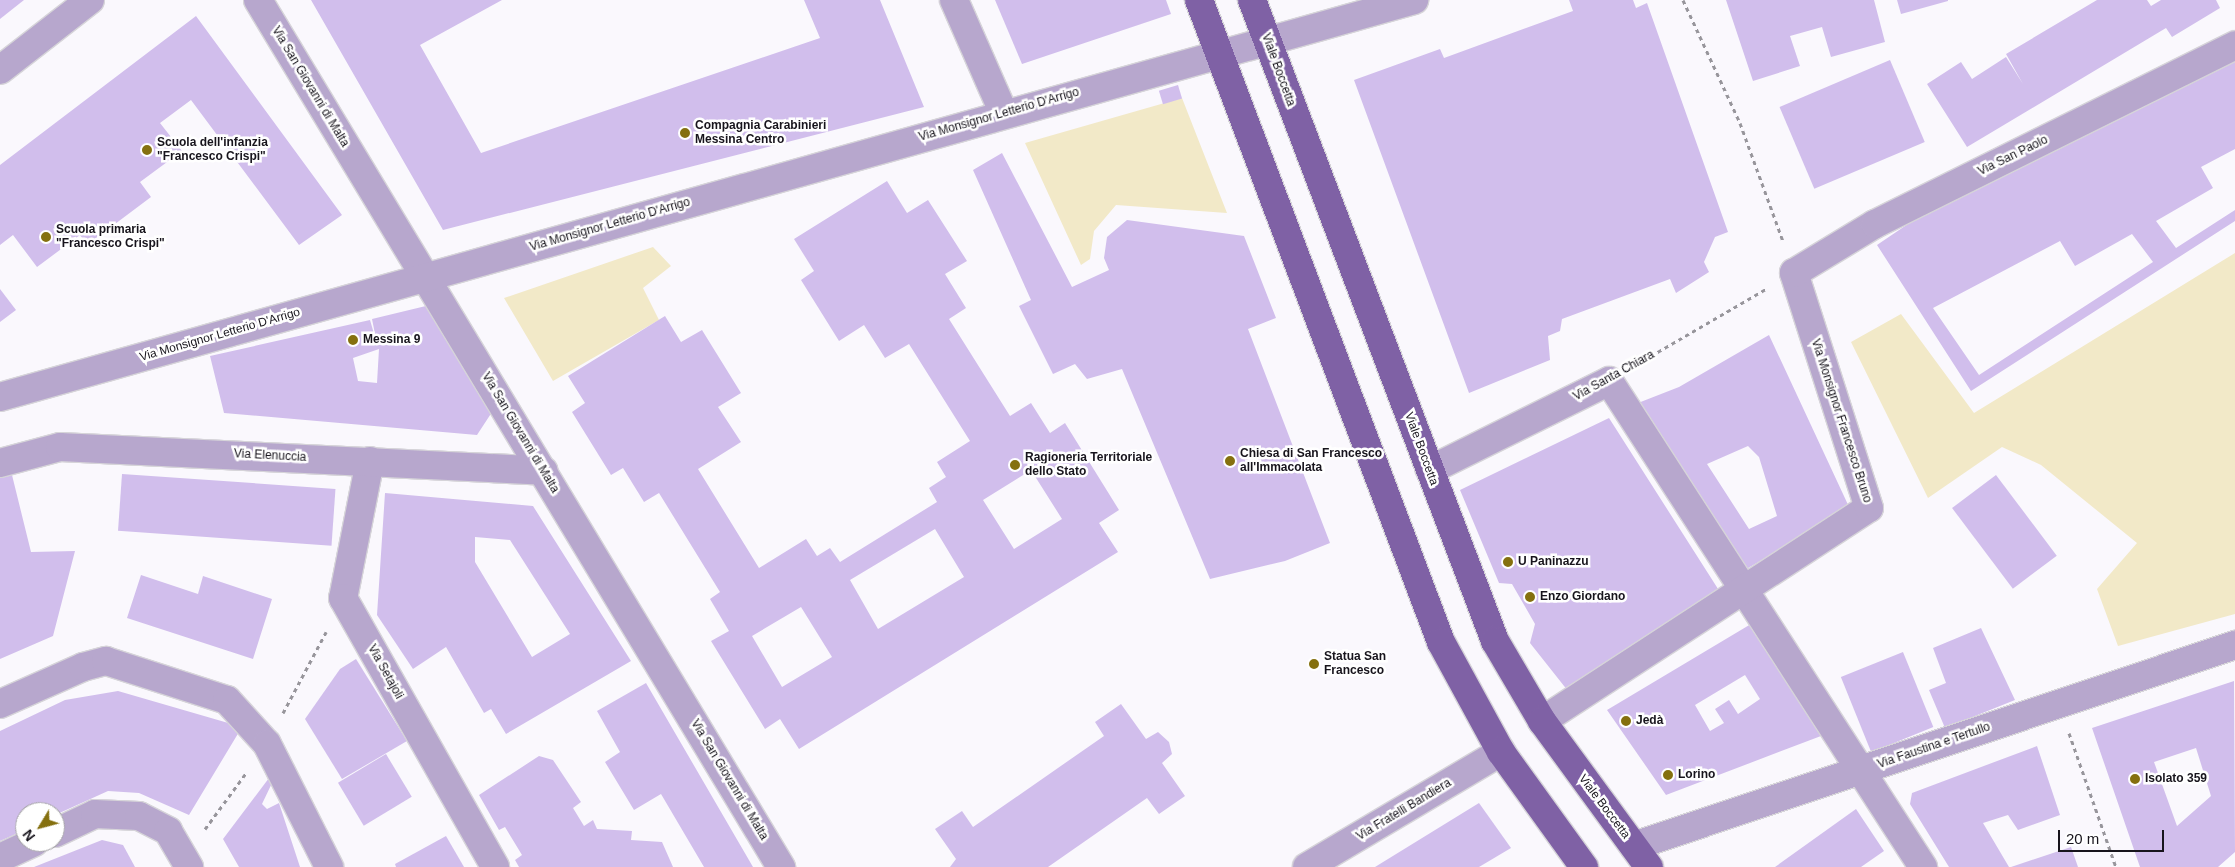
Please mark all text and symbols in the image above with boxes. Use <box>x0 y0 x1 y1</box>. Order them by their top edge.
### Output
street label: Via San Giovanni di Malta <box>268 24 352 150</box>
street label: Viale Boccetta <box>1258 32 1298 108</box>
street label: Via Monsignor Letterio D'Arrigo <box>917 85 1081 145</box>
place label: Compagnia Carabinieri Messina Centro <box>695 119 826 147</box>
marker: Compagnia Carabinieri Messina Centro <box>679 127 691 139</box>
street label: Via San Paolo <box>1976 133 2050 179</box>
place label: Scuola dell'infanzia "Francesco Crispi" <box>157 136 268 164</box>
marker: Scuola dell'infanzia "Francesco Crispi" <box>141 144 153 156</box>
street label: Via Monsignor Letterio D'Arrigo <box>528 195 692 255</box>
place label: Scuola primaria "Francesco Crispi" <box>56 223 165 251</box>
marker: Scuola primaria "Francesco Crispi" <box>40 231 52 243</box>
street label: Via Monsignor Letterio D'Arrigo <box>138 305 302 365</box>
place label: Messina 9 <box>363 333 420 347</box>
marker: Messina 9 <box>347 334 359 346</box>
street label: Via Monsignor Francesco Bruno <box>1808 337 1874 505</box>
street label: Via Santa Chiara <box>1571 348 1657 404</box>
street label: Via San Giovanni di Malta <box>478 370 562 496</box>
street label: Viale Boccetta <box>1401 411 1441 487</box>
street label: Via Elenuccia <box>233 447 307 465</box>
place label: Chiesa di San Francesco all'Immacolata <box>1240 447 1382 475</box>
place label: Ragioneria Territoriale dello Stato <box>1025 451 1152 479</box>
marker: Chiesa di San Francesco all'Immacolata <box>1224 455 1236 467</box>
marker: Ragioneria Territoriale dello Stato <box>1009 459 1021 471</box>
place label: U Paninazzu <box>1518 555 1589 569</box>
marker: U Paninazzu <box>1502 556 1514 568</box>
place label: Enzo Giordano <box>1540 590 1625 604</box>
marker: Enzo Giordano <box>1524 591 1536 603</box>
street label: Via Setajoli <box>364 642 406 702</box>
place label: Statua San Francesco <box>1324 650 1386 678</box>
marker: Statua San Francesco <box>1308 658 1320 670</box>
place label: Jedà <box>1636 714 1663 728</box>
marker: Jedà <box>1620 715 1632 727</box>
street label: Via San Giovanni di Malta <box>687 717 771 843</box>
street label: Via Faustina e Tertullo <box>1876 720 1992 772</box>
place label: Lorino <box>1678 768 1715 782</box>
marker: Lorino <box>1662 769 1674 781</box>
street label: Viale Boccetta <box>1575 772 1633 842</box>
place label: Isolato 359 <box>2145 772 2207 786</box>
marker: Isolato 359 <box>2129 773 2141 785</box>
street label: Via Fratelli Bandiera <box>1354 776 1454 844</box>
north arrow <box>15 802 65 852</box>
scale bar <box>2060 820 2166 852</box>
text: N <box>19 827 38 844</box>
text: 20 m <box>2066 830 2099 847</box>

